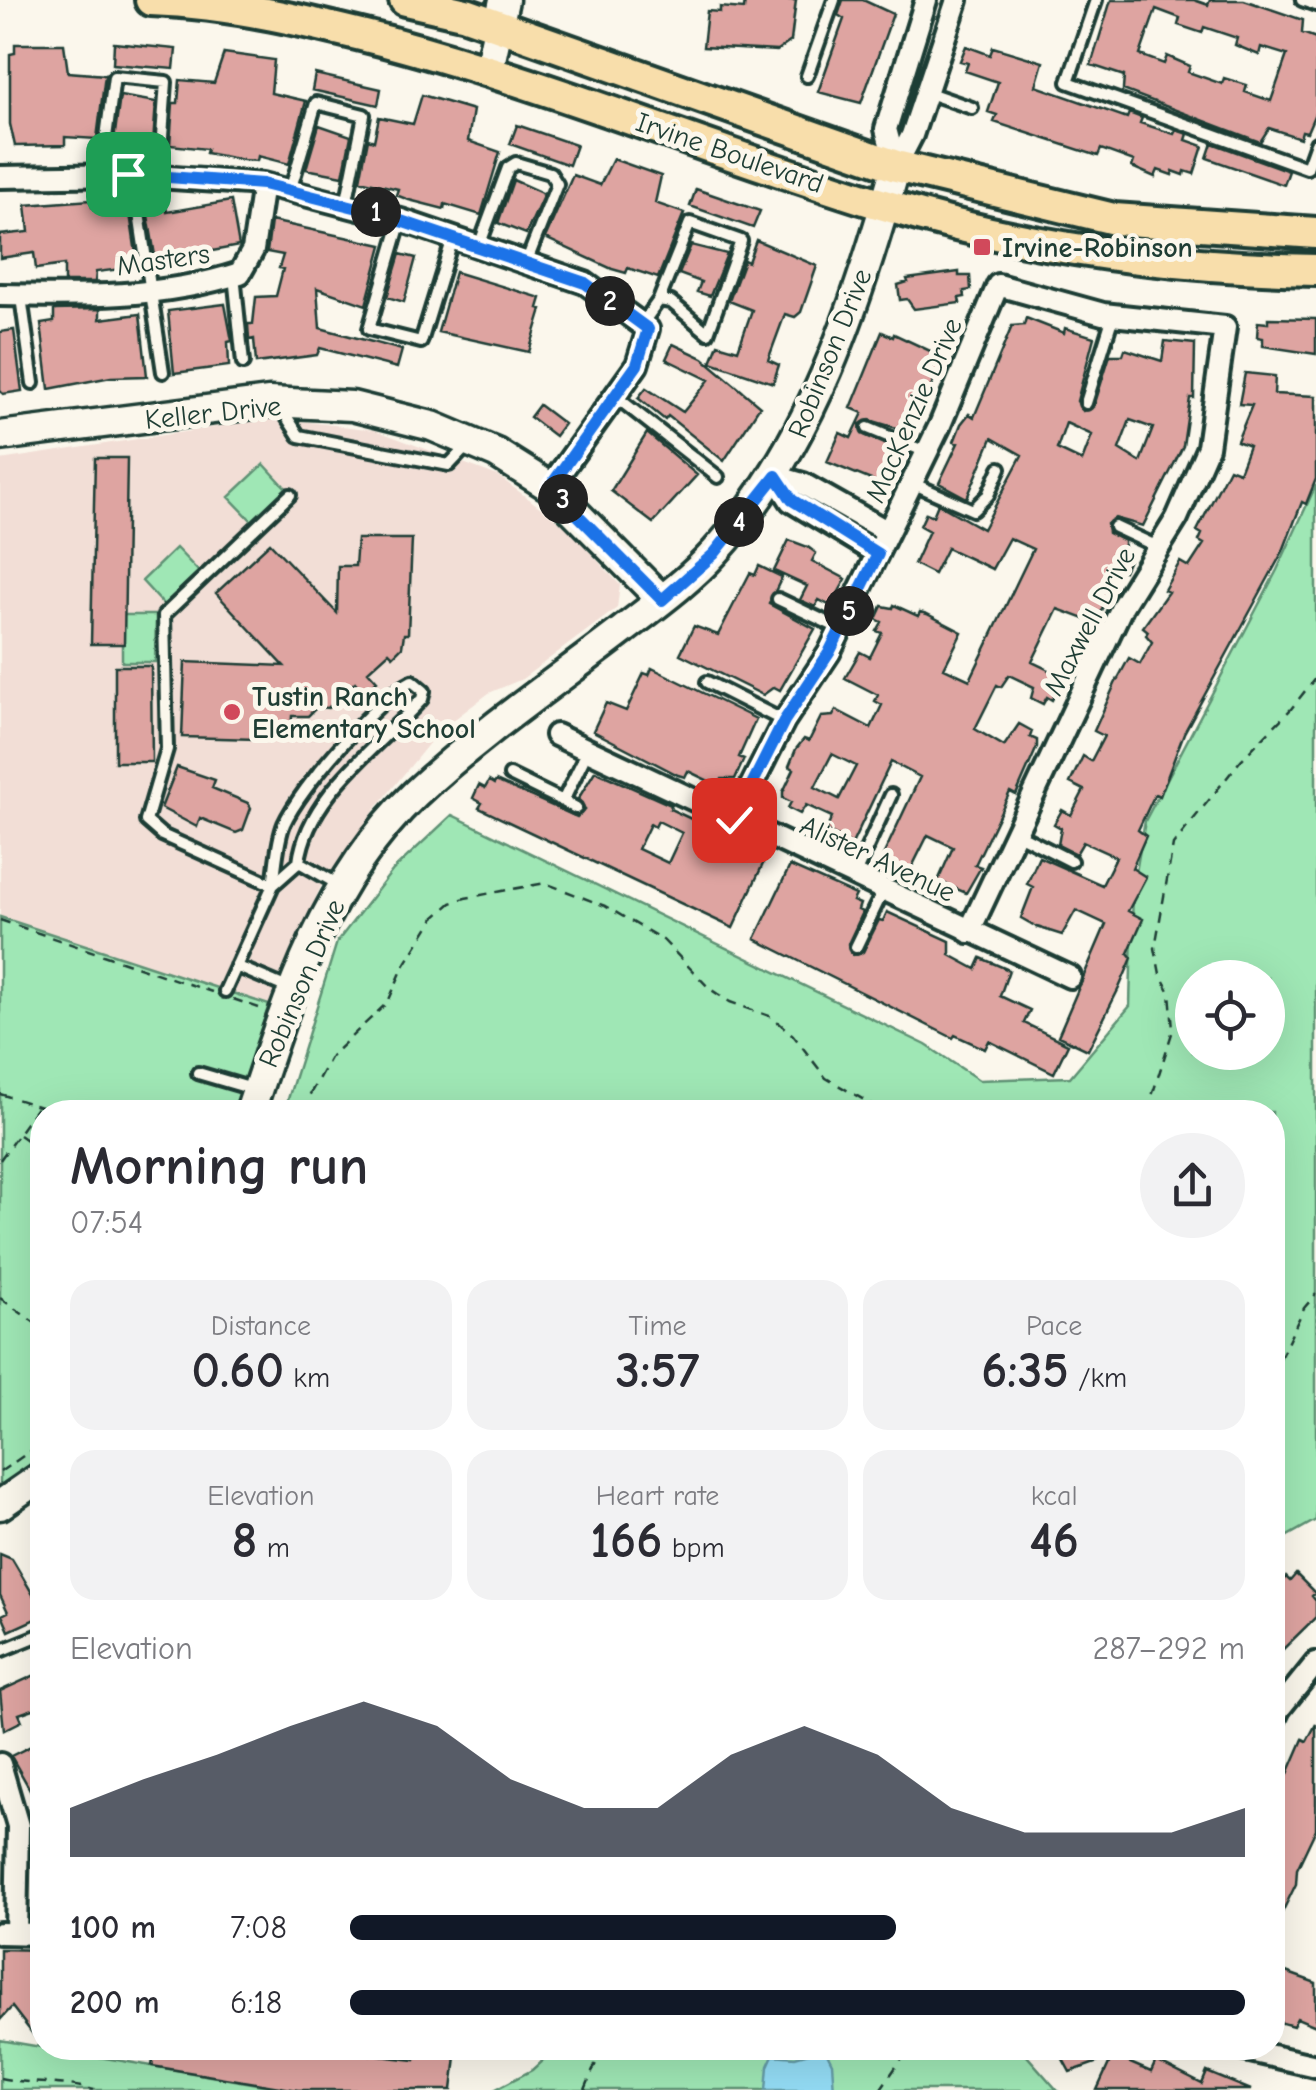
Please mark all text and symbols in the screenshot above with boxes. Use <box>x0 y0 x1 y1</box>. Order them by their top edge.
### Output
street label: Irvine Boulevard <box>632 106 828 200</box>
pin <box>86 132 171 217</box>
icon: arrive <box>101 147 156 202</box>
pin: 1 <box>351 187 401 237</box>
text: 1 <box>370 196 382 228</box>
place label: Irvine-Robinson <box>1002 232 1193 264</box>
marker: Irvine-Robinson <box>971 236 993 258</box>
street label: Masters <box>115 238 212 282</box>
street label: Robinson Drive <box>781 264 878 443</box>
pin: 2 <box>585 276 635 326</box>
text: 2 <box>603 285 617 317</box>
street label: MacKenzie Drive <box>859 313 969 508</box>
street label: Keller Drive <box>143 390 283 436</box>
pin: 3 <box>538 474 588 524</box>
text: 3 <box>556 483 570 515</box>
pin: 4 <box>714 497 764 547</box>
text: 4 <box>732 506 746 538</box>
street label: Maxwell Drive <box>1037 542 1142 701</box>
pin: 5 <box>824 586 874 636</box>
text: 5 <box>842 595 856 627</box>
place label: Tustin Ranch Elementary School <box>252 681 476 745</box>
marker: Tustin Ranch Elementary School <box>221 701 243 723</box>
pin <box>692 778 777 863</box>
icon: check <box>707 793 762 848</box>
street label: Alister Avenue <box>795 809 960 909</box>
street label: Robinson Drive <box>252 895 352 1072</box>
map controls <box>1175 960 1285 1070</box>
button: locate <box>1175 960 1285 1070</box>
button: share <box>1140 1133 1245 1238</box>
text: Morning run <box>70 1134 368 1198</box>
text: 07:54 <box>70 1204 143 1241</box>
text: Distance <box>211 1310 311 1342</box>
text: Time <box>628 1310 687 1342</box>
text: Pace <box>1026 1310 1082 1342</box>
text: 0.60 <box>192 1342 284 1400</box>
text: 3:57 <box>615 1342 700 1400</box>
text: 6:35 <box>981 1342 1069 1400</box>
text: km <box>284 1362 330 1394</box>
text: /km <box>1069 1362 1127 1394</box>
text: Elevation <box>207 1480 314 1512</box>
text: Heart rate <box>596 1480 719 1512</box>
text: kcal <box>1031 1480 1078 1512</box>
text: 8 <box>232 1512 257 1570</box>
text: 166 <box>590 1512 662 1570</box>
text: 46 <box>1029 1512 1079 1570</box>
text: m <box>257 1532 290 1564</box>
text: bpm <box>662 1532 725 1564</box>
text: Elevation <box>70 1630 193 1667</box>
text: 287–292 m <box>1092 1630 1245 1667</box>
text: 100 m <box>70 1909 156 1946</box>
text: 7:08 <box>230 1909 287 1946</box>
text: 200 m <box>70 1984 159 2021</box>
text: 6:18 <box>230 1984 282 2021</box>

